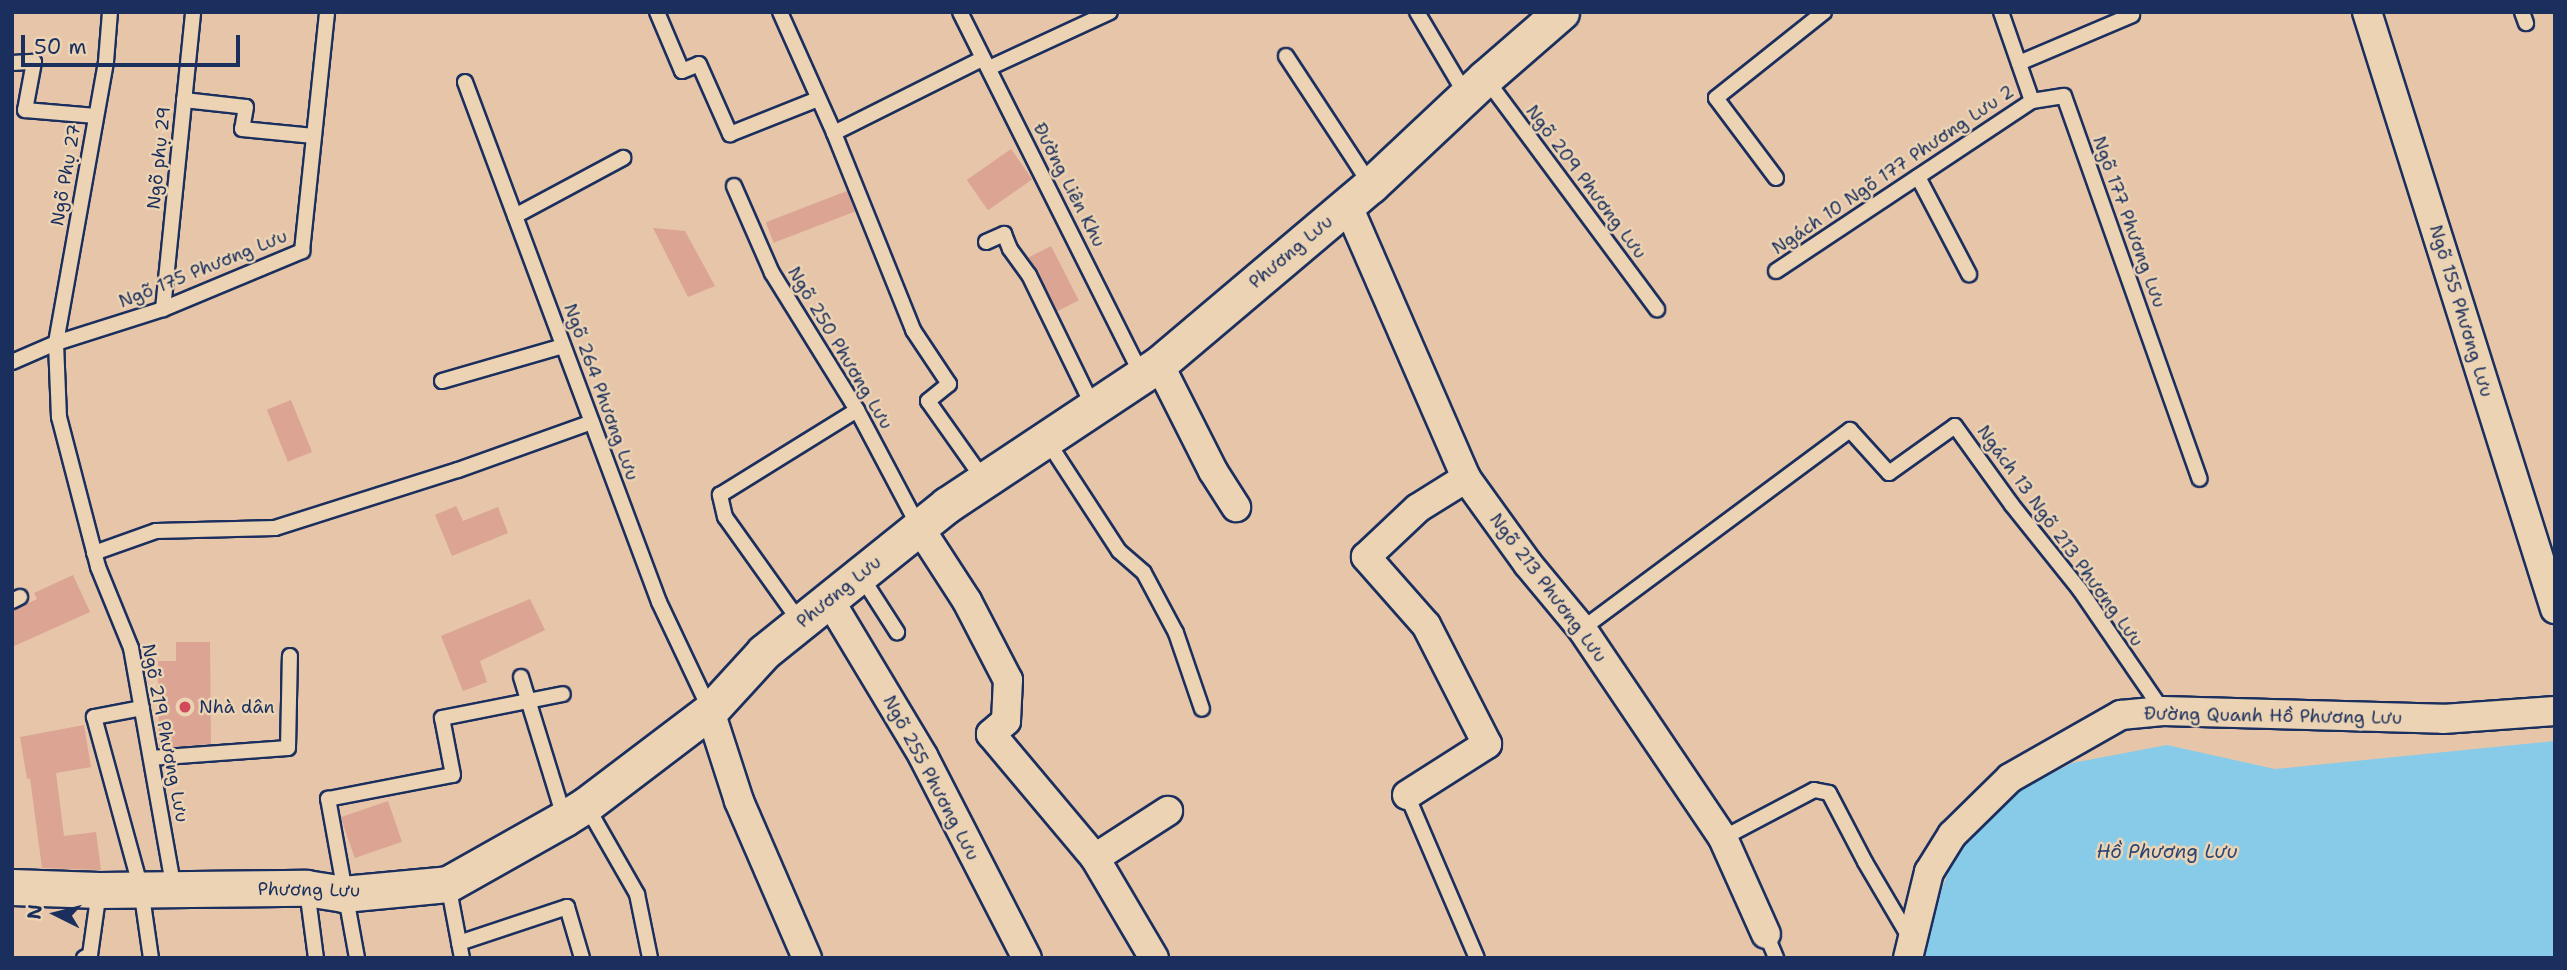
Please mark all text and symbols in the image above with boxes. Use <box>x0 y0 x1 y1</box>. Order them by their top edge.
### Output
scale bar <box>24 21 243 65</box>
text: 50 m <box>34 33 87 61</box>
street label: Ngách 10 Ngõ 177 Phương Lưu 2 <box>1768 81 2018 259</box>
street label: Ngõ 209 Phương Lưu <box>1521 101 1651 263</box>
street label: Ngõ phụ 29 <box>143 106 175 210</box>
street label: Đường Liên Khu <box>1028 119 1110 251</box>
street label: Ngõ Phụ 27 <box>46 122 86 228</box>
street label: Ngõ 177 Phương Lưu <box>2088 133 2170 311</box>
street label: Phương Lưu <box>1245 211 1337 293</box>
street label: Ngõ 155 Phương Lưu <box>2425 222 2497 400</box>
street label: Ngõ 175 Phương Lưu <box>116 225 290 313</box>
street label: Ngõ 250 Phương Lưu <box>783 263 897 433</box>
street label: Ngõ 264 Phương Lưu <box>559 301 643 483</box>
street label: Ngách 13 Ngõ 213 Phương Lưu <box>1972 421 2148 651</box>
street label: Ngõ 213 Phương Lưu <box>1485 509 1611 667</box>
street label: Phương Lưu <box>792 551 886 633</box>
street label: Ngõ 219 Phương Lưu <box>137 642 193 824</box>
street label: Ngõ 255 Phương Lưu <box>878 692 984 864</box>
place label: Nhà dân <box>199 696 275 718</box>
marker: Nhà dân <box>177 699 193 715</box>
street label: Đường Quanh Hồ Phương Lưu <box>2144 703 2402 729</box>
water label: Hồ Phương Lưu <box>2096 841 2238 863</box>
street label: Phương Lưu <box>257 878 361 902</box>
north arrow <box>21 879 91 949</box>
text: N <box>21 903 48 921</box>

